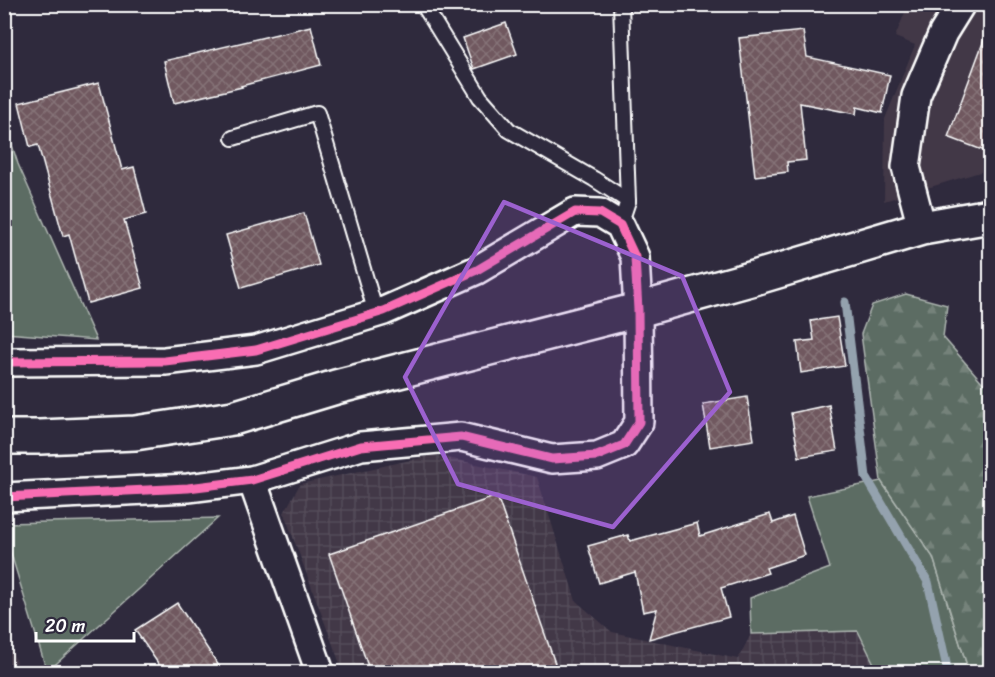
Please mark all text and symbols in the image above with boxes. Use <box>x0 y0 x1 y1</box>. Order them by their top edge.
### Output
scale bar <box>36 605 134 643</box>
text: 20 m <box>45 610 85 642</box>

